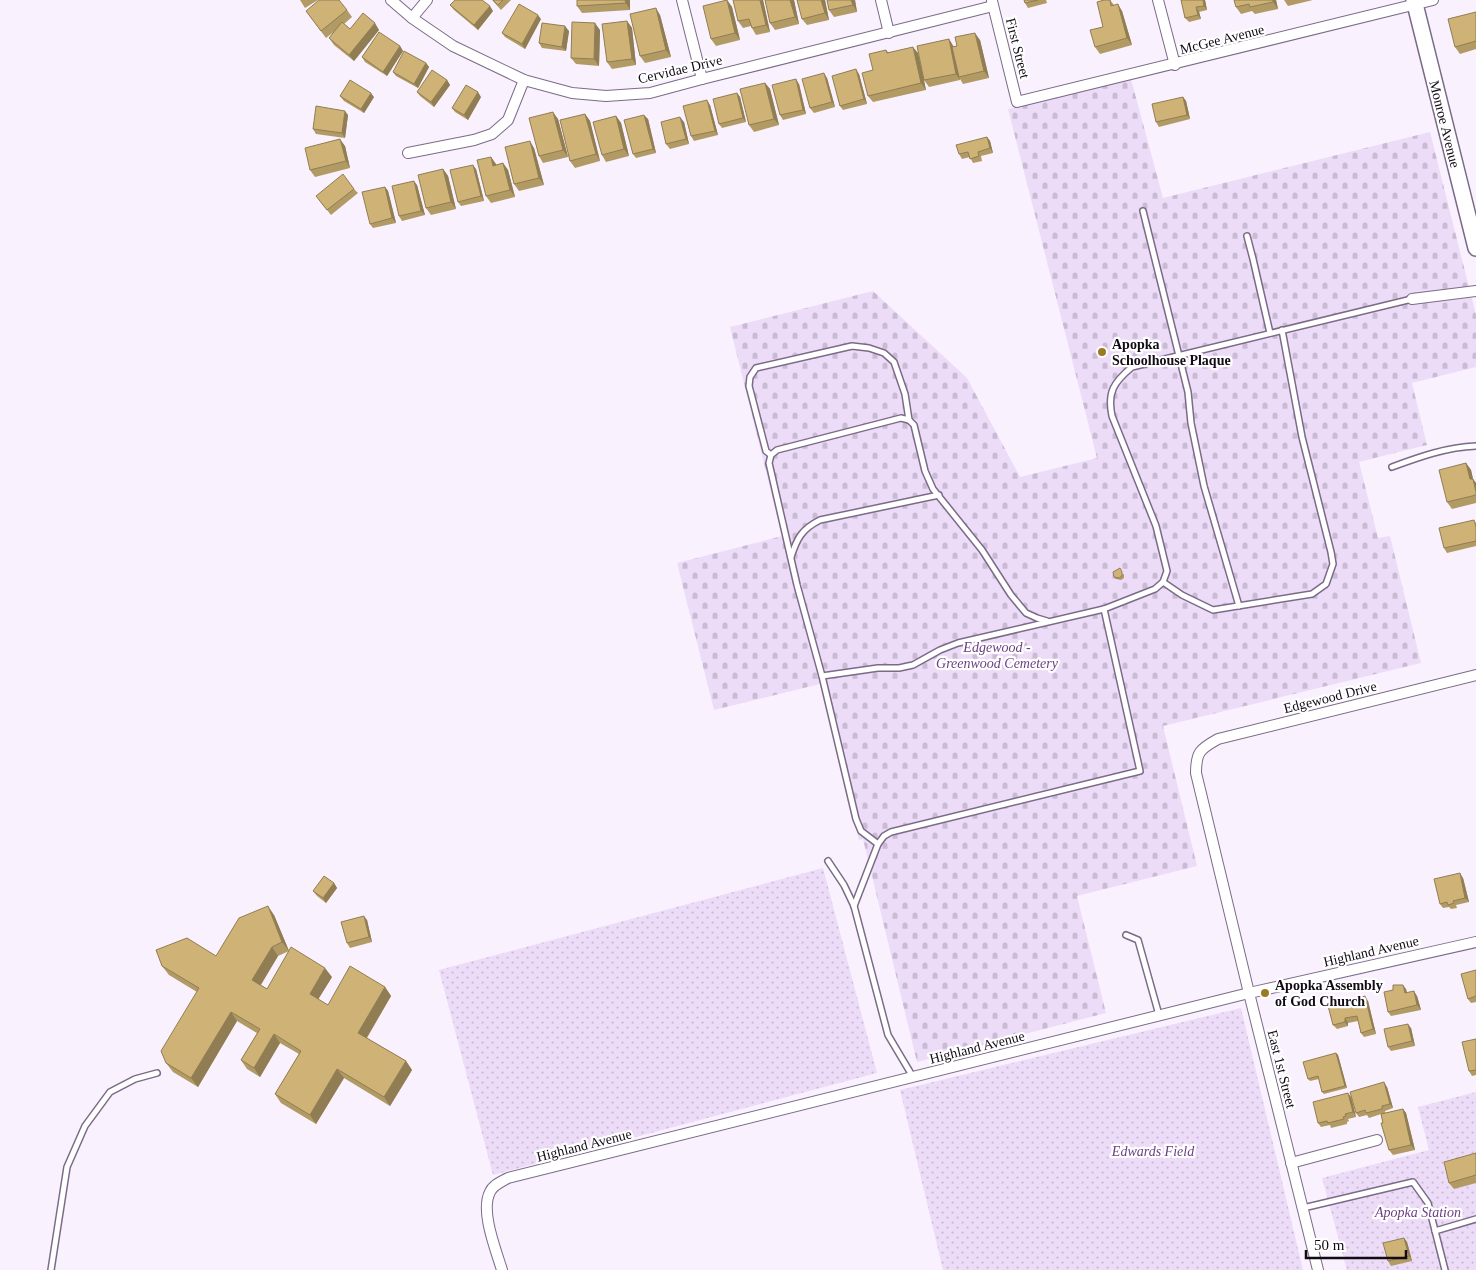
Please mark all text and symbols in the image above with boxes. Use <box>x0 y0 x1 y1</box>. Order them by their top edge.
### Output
street label: First Street <box>1003 16 1032 80</box>
street label: McGee Avenue <box>1178 22 1266 57</box>
street label: Cervidae Drive <box>637 53 724 86</box>
street label: Monroe Avenue <box>1426 79 1463 169</box>
place label: Apopka Schoolhouse Plaque <box>1112 337 1231 368</box>
marker: Apopka Schoolhouse Plaque <box>1096 346 1108 358</box>
park label: Edgewood - Greenwood Cemetery <box>936 640 1059 671</box>
street label: Edgewood Drive <box>1282 679 1378 716</box>
street label: Highland Avenue <box>1322 933 1420 970</box>
place label: Apopka Assembly of God Church <box>1275 978 1383 1009</box>
marker: Apopka Assembly of God Church <box>1259 987 1271 999</box>
street label: Highland Avenue <box>928 1028 1026 1067</box>
street label: East 1st Street <box>1265 1028 1299 1110</box>
street label: Highland Avenue <box>535 1126 633 1165</box>
park label: Edwards Field <box>1111 1144 1195 1159</box>
park label: Apopka Station <box>1374 1205 1461 1220</box>
scale bar <box>1306 1228 1406 1260</box>
text: 50 m <box>1314 1237 1345 1253</box>

